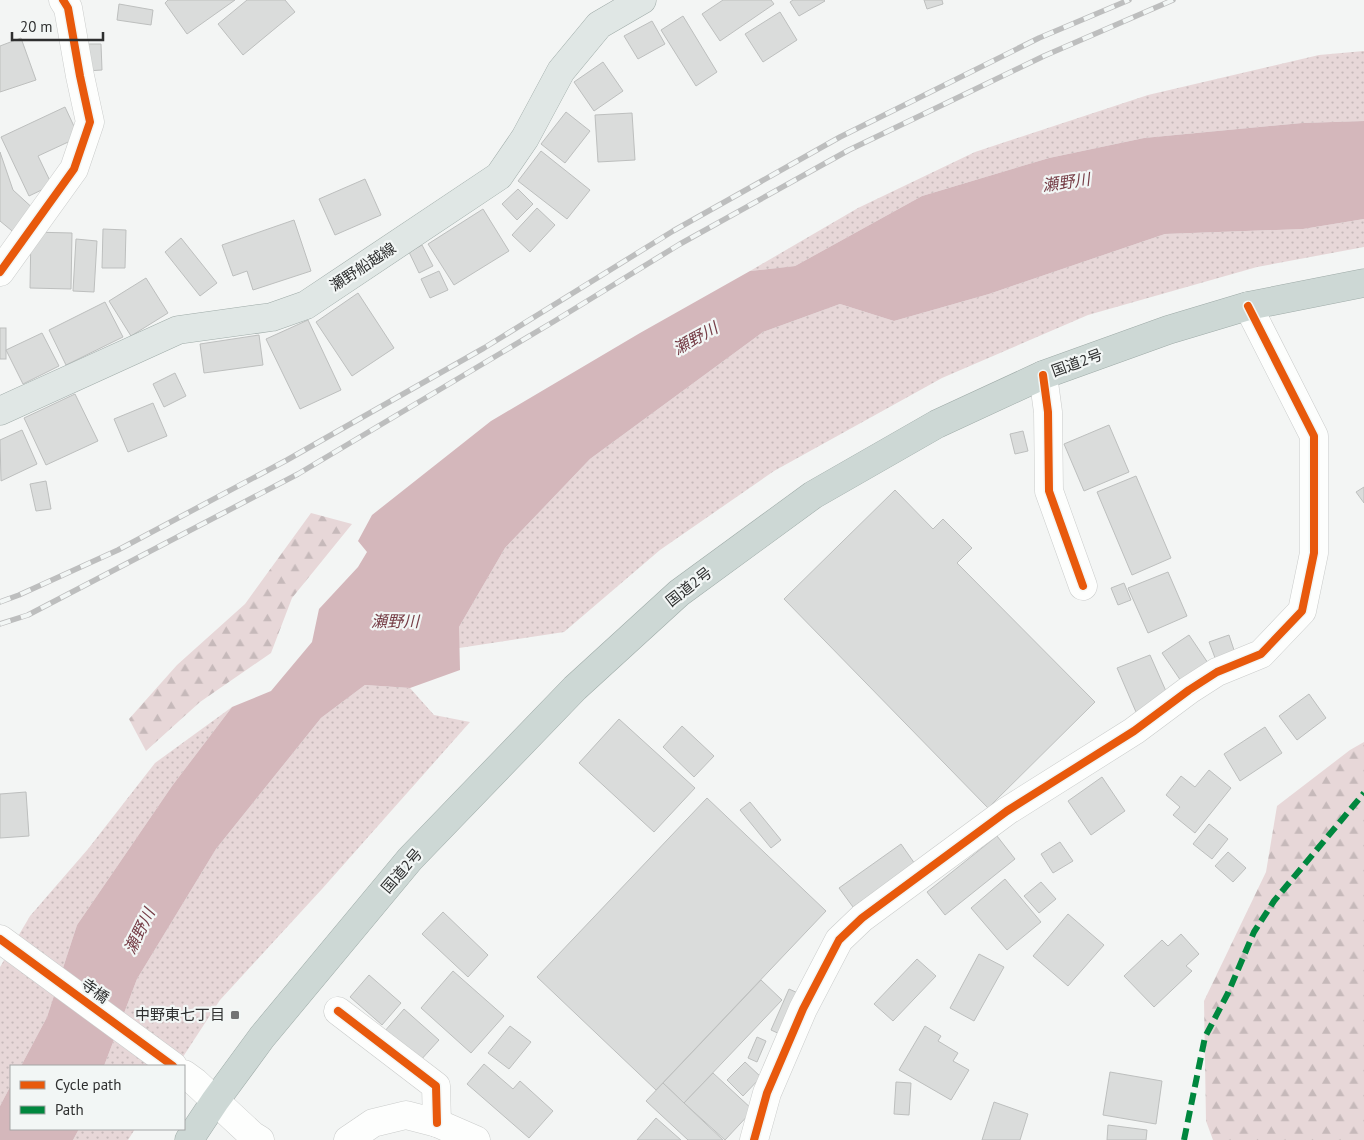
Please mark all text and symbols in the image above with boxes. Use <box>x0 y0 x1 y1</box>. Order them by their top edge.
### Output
scale bar <box>12 10 104 42</box>
text: 20 m <box>20 17 53 36</box>
water label: 瀬野川 <box>1041 168 1093 195</box>
street label: 瀬野船越線 <box>326 238 399 295</box>
water label: 瀬野川 <box>669 317 723 358</box>
street label: 国道2号 <box>1049 345 1105 381</box>
street label: 国道2号 <box>662 563 715 610</box>
water label: 瀬野川 <box>371 611 421 631</box>
street label: 国道2号 <box>377 844 426 897</box>
water label: 瀬野川 <box>119 903 159 957</box>
street label: 寺橋 <box>78 974 113 1007</box>
place label: 中野東七丁目 <box>135 1005 225 1024</box>
marker: 中野東七丁目 <box>229 1009 241 1021</box>
legend <box>10 1065 185 1130</box>
text: Cycle path <box>55 1075 121 1094</box>
text: Path <box>55 1100 84 1119</box>

